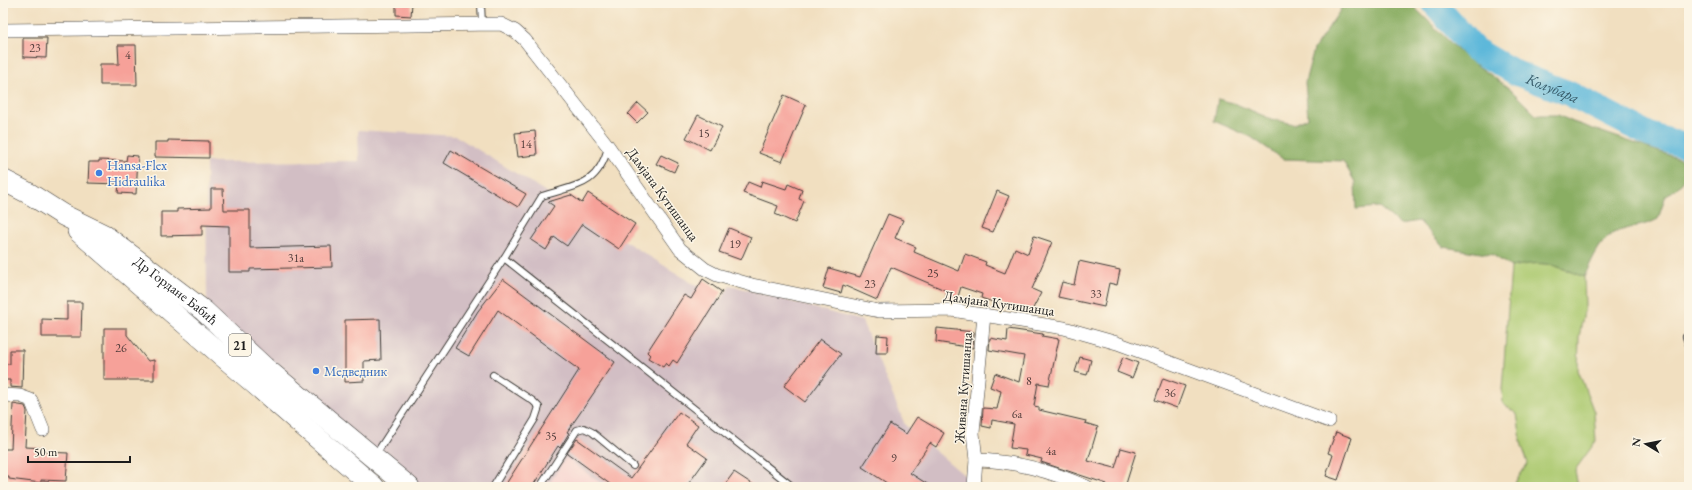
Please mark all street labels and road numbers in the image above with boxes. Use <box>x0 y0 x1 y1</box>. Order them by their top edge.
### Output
street label: Дамјана Кутишанца <box>623 143 703 245</box>
street label: Др Гордане Бабић <box>130 252 222 329</box>
street label: Дамјана Кутишанца <box>942 286 1056 320</box>
street label: Живана Кутишанца <box>950 331 976 445</box>
road number: 21 <box>229 334 251 356</box>

